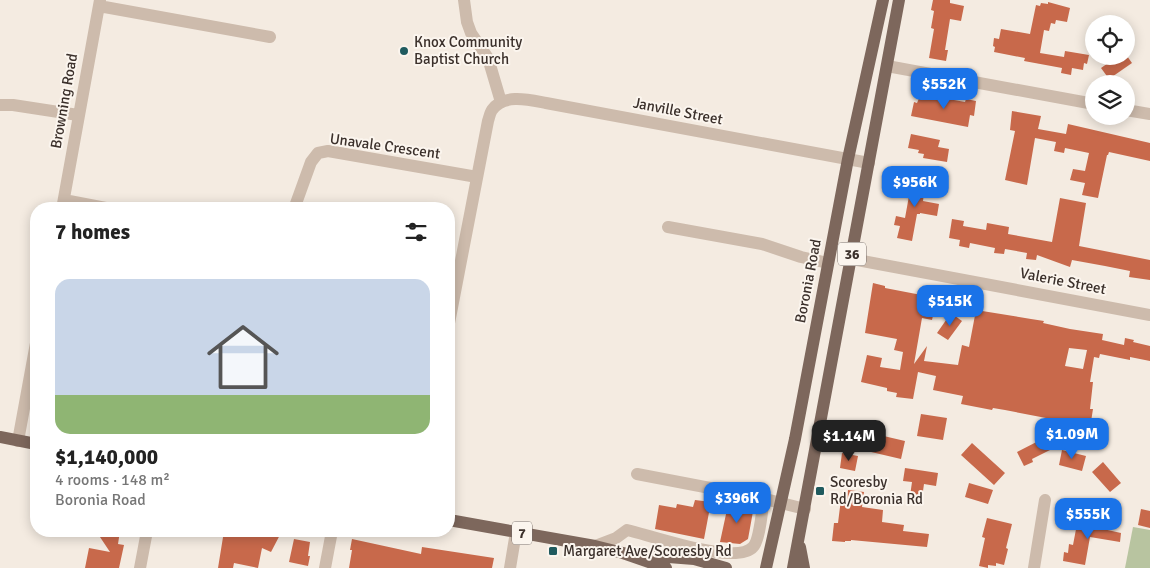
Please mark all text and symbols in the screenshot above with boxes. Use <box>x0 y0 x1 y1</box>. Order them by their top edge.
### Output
map controls <box>1085 15 1135 125</box>
button: locate <box>1085 15 1135 65</box>
place label: Knox Community Baptist Church <box>414 33 522 68</box>
marker: Knox Community Baptist Church <box>398 45 410 57</box>
street label: Browning Road <box>47 52 81 150</box>
pin: $552K <box>909 68 979 110</box>
text: $552K <box>922 74 966 94</box>
button: layers <box>1085 75 1135 125</box>
street label: Janville Street <box>632 93 724 129</box>
street label: Unavale Crescent <box>329 129 441 163</box>
pin: $956K <box>880 166 950 208</box>
text: $956K <box>893 172 937 192</box>
icon: filters <box>402 218 430 246</box>
text: 7 homes <box>55 219 130 245</box>
street label: Boronia Road <box>791 237 825 325</box>
road number: 36 <box>838 242 866 266</box>
street label: Valerie Street <box>1019 264 1107 298</box>
pin: $515K <box>915 284 985 327</box>
text: $515K <box>928 291 972 311</box>
icon: home <box>198 312 288 402</box>
pin: $1.09M <box>1031 418 1113 460</box>
pin: $1.14M <box>808 420 890 462</box>
text: $1.09M <box>1046 424 1098 444</box>
text: $1.14M <box>823 426 875 446</box>
text: $1,140,000 <box>55 444 158 470</box>
text: 4 rooms · 148 m² <box>55 470 170 490</box>
place label: Scoresby Rd/Boronia Rd <box>830 473 923 508</box>
pin: $396K <box>702 482 772 524</box>
marker: Scoresby Rd/Boronia Rd <box>814 485 826 497</box>
text: $396K <box>715 488 759 508</box>
text: Boronia Road <box>55 490 146 510</box>
pin: $555K <box>1053 498 1123 540</box>
text: $555K <box>1066 504 1110 524</box>
road number: 7 <box>512 522 532 544</box>
place label: Margaret Ave/Scoresby Rd <box>563 542 732 560</box>
marker: Margaret Ave/Scoresby Rd <box>547 545 559 557</box>

